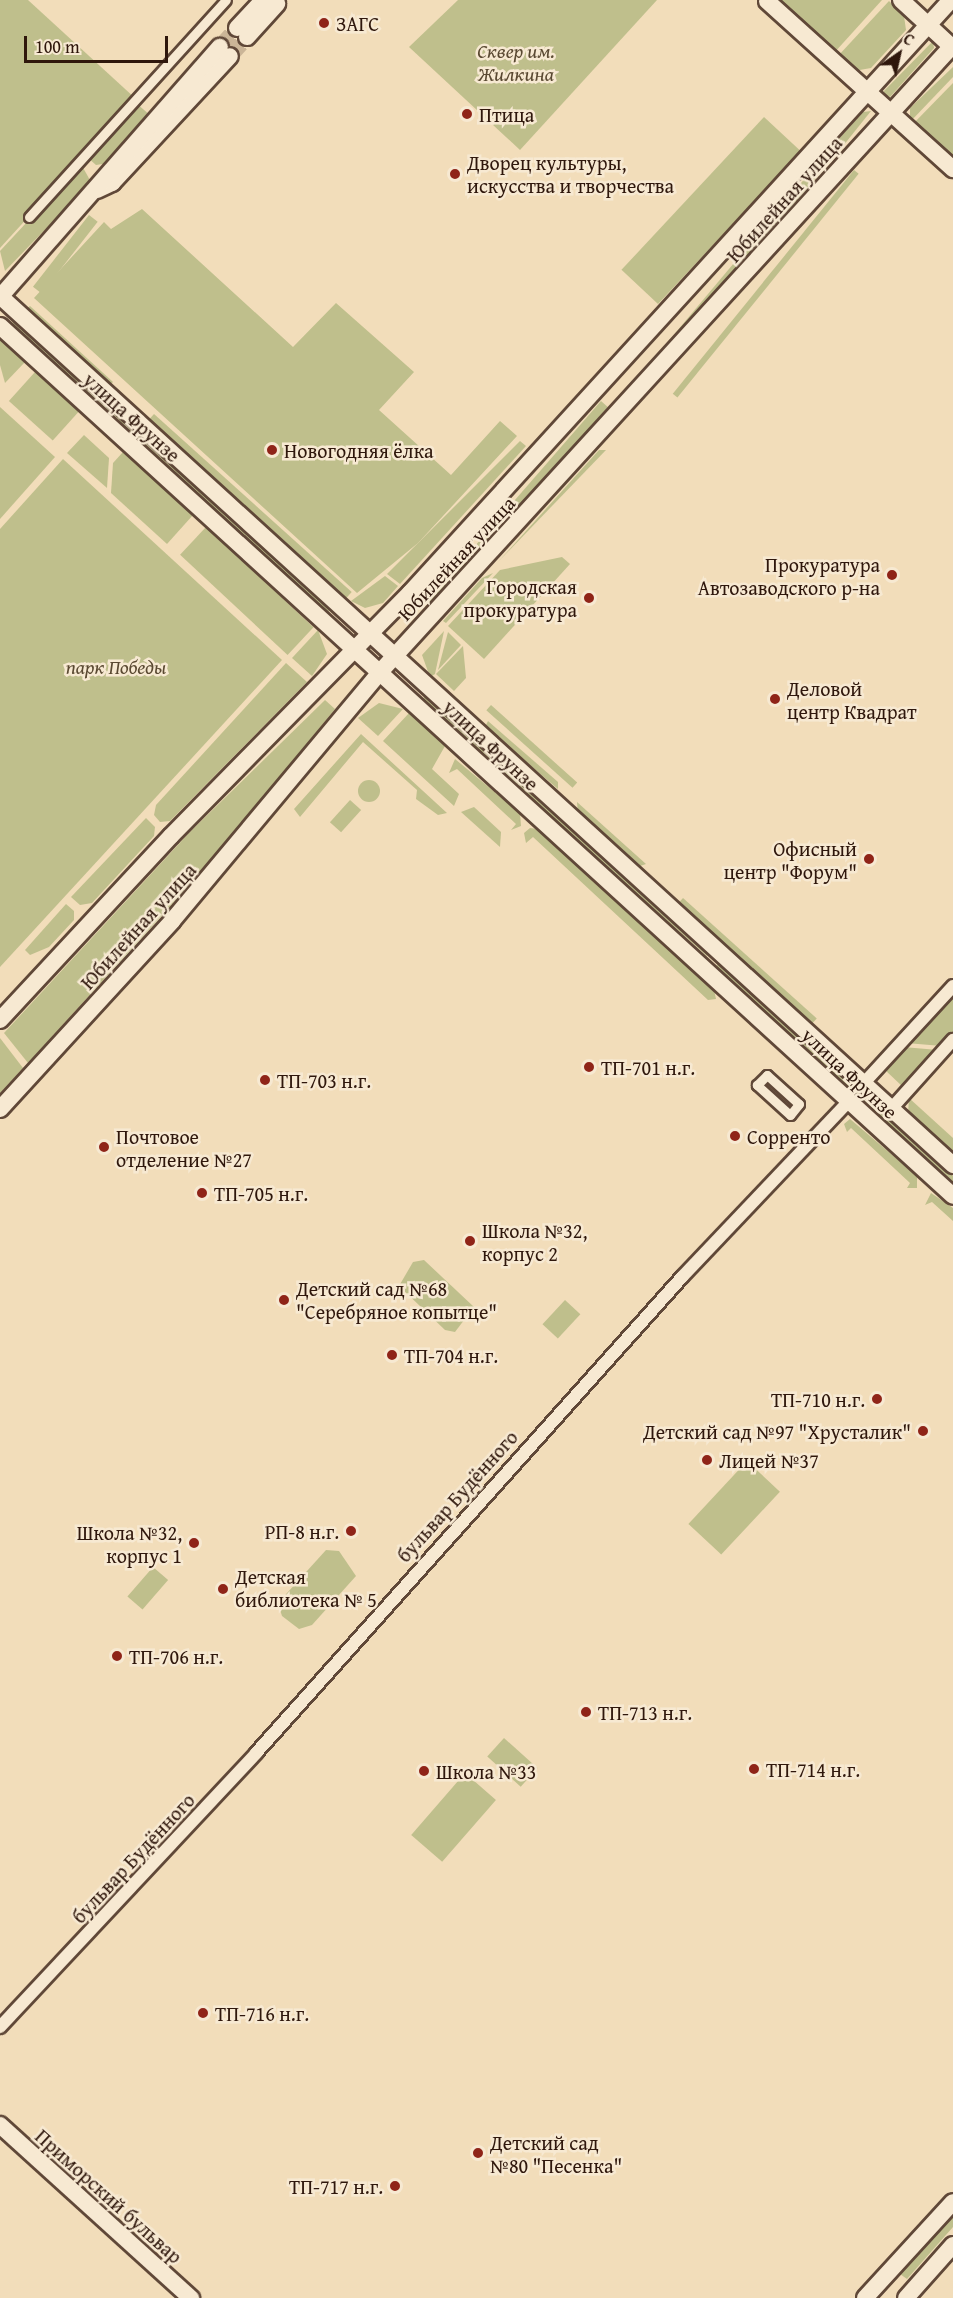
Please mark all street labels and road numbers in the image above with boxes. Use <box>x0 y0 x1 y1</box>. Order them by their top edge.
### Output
street label: Юбилейная улица <box>721 131 847 267</box>
street label: улица Фрунзе <box>79 367 185 467</box>
street label: Юбилейная улица <box>392 491 520 625</box>
street label: улица Фрунзе <box>438 695 544 795</box>
street label: Юбилейная улица <box>75 858 201 994</box>
street label: улица Фрунзе <box>797 1023 903 1123</box>
street label: бульвар Будённого <box>391 1425 523 1567</box>
street label: бульвар Будённого <box>67 1788 199 1928</box>
street label: Приморский бульвар <box>31 2124 187 2268</box>

